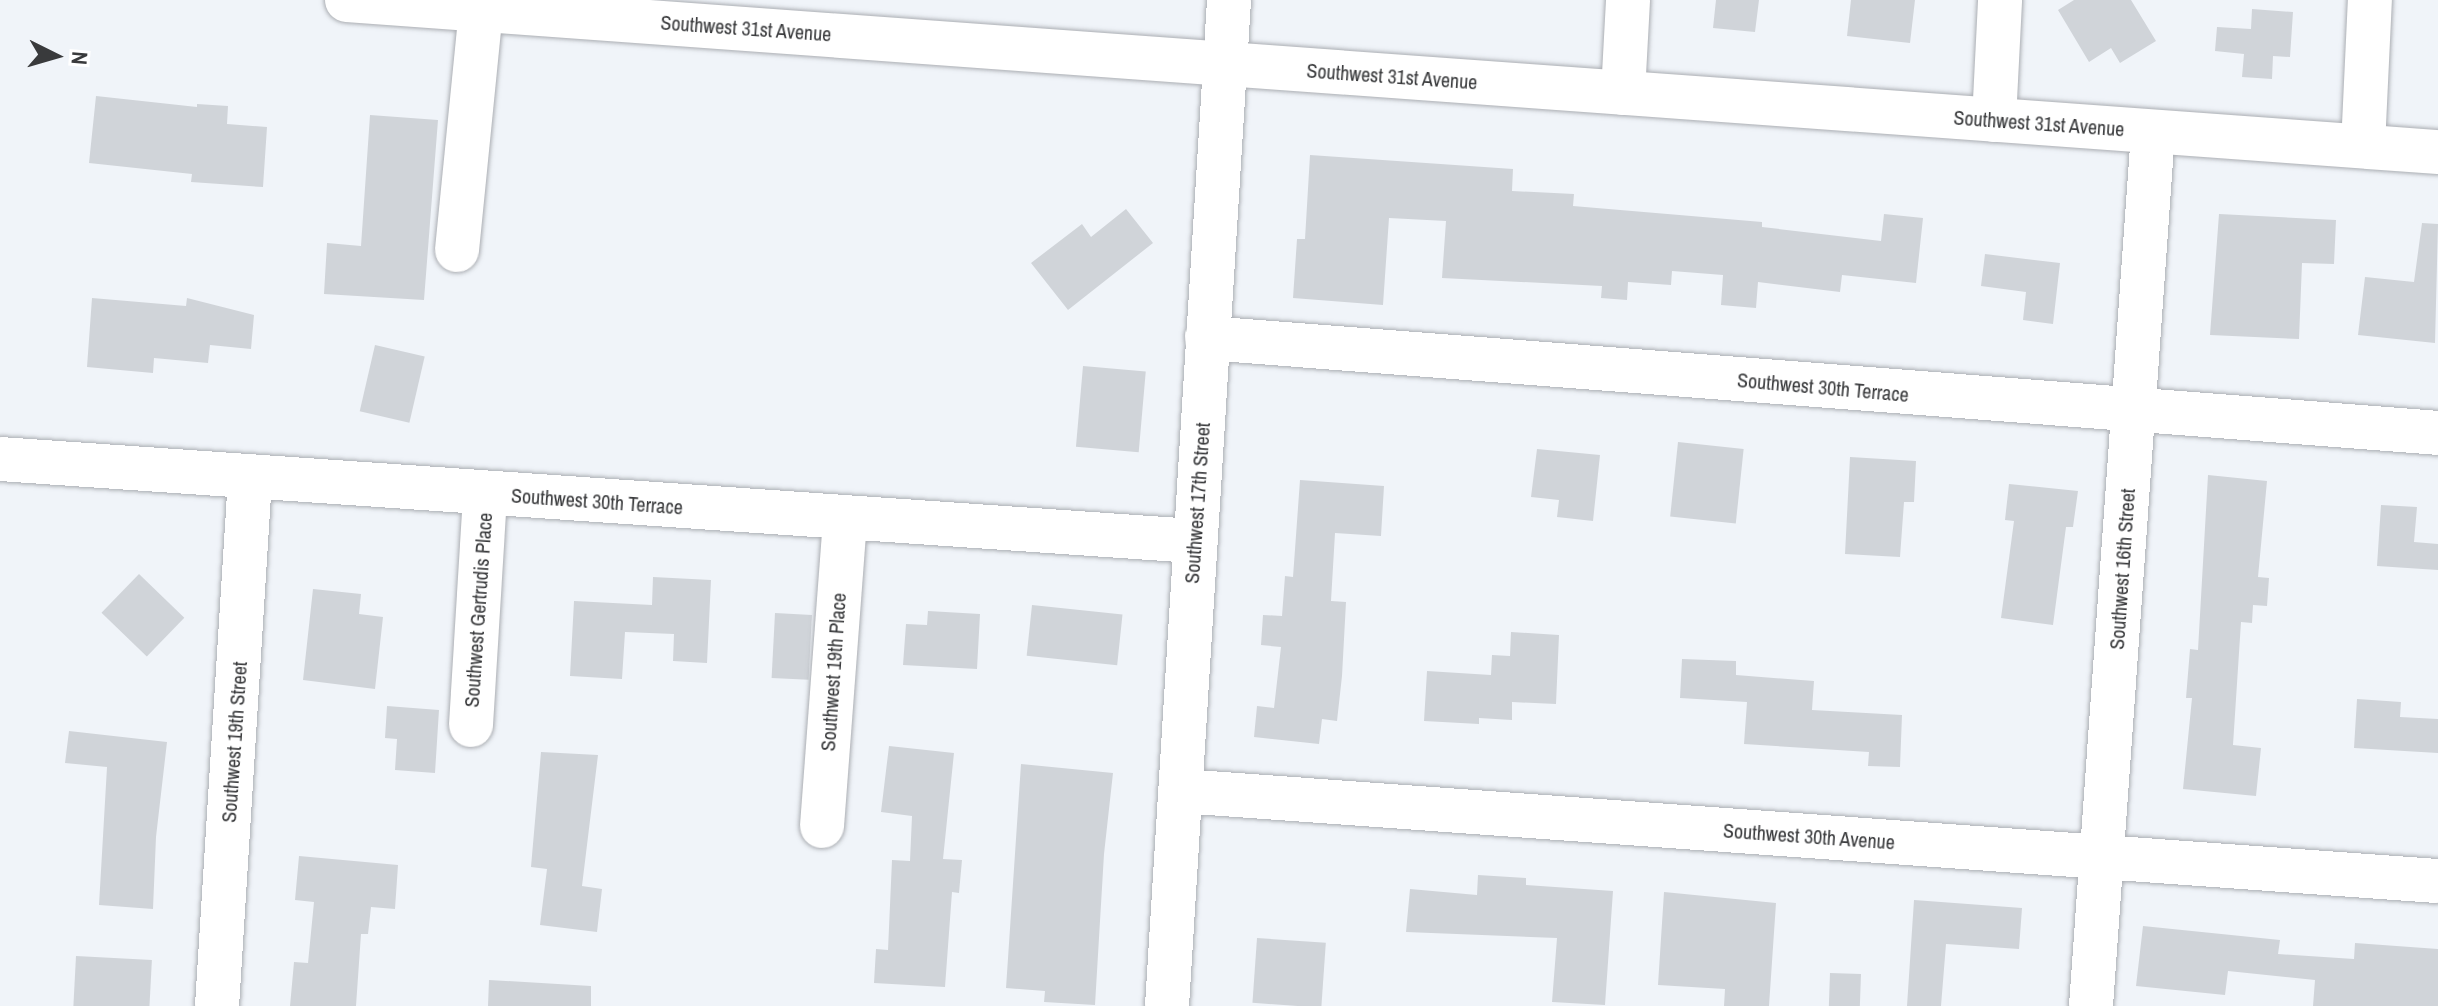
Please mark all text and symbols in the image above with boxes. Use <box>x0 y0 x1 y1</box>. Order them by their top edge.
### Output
street label: Southwest 31st Avenue <box>659 10 833 46</box>
north arrow <box>16 16 96 96</box>
text: N <box>64 50 95 66</box>
street label: Southwest 31st Avenue <box>1305 58 1479 94</box>
street label: Southwest 31st Avenue <box>1952 105 2126 141</box>
street label: Southwest 30th Terrace <box>1736 368 1910 406</box>
street label: Southwest 17th Street <box>1179 422 1215 584</box>
street label: Southwest 30th Terrace <box>510 483 684 519</box>
street label: Southwest 16th Street <box>2104 488 2140 650</box>
street label: Southwest Gertrudis Place <box>459 512 497 708</box>
street label: Southwest 19th Place <box>815 592 851 752</box>
street label: Southwest 19th Street <box>216 661 252 823</box>
street label: Southwest 30th Avenue <box>1722 818 1896 854</box>

